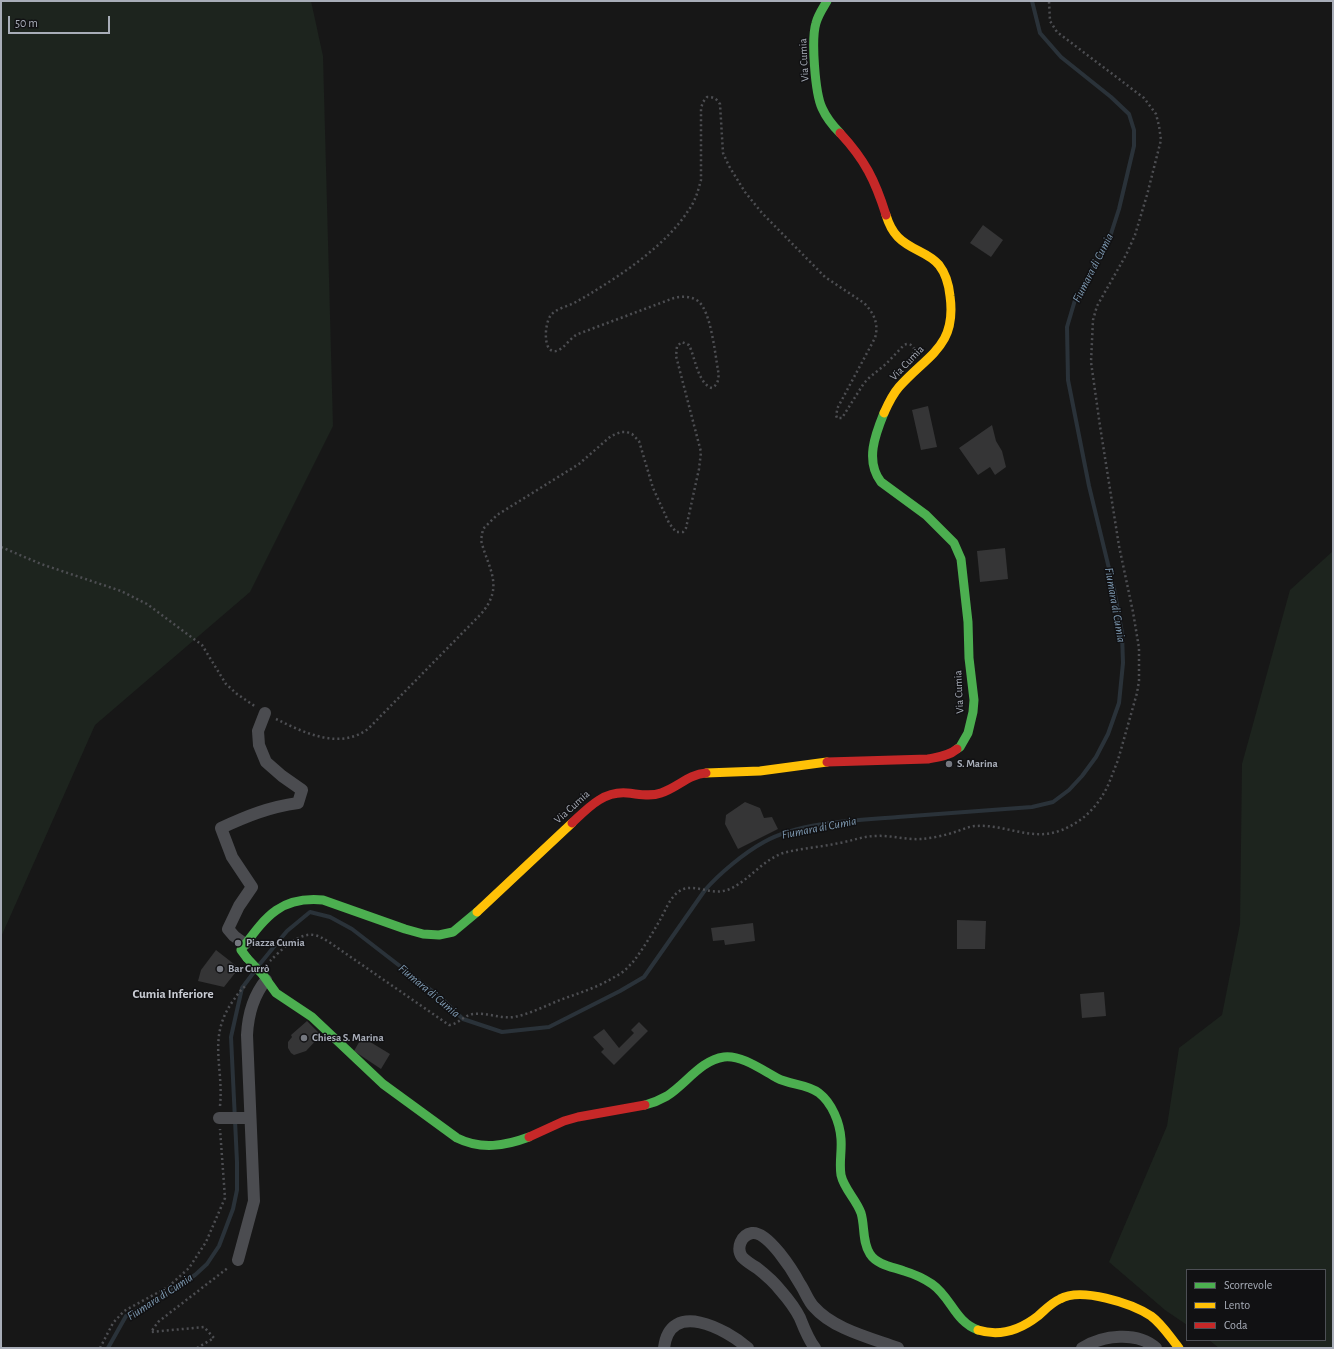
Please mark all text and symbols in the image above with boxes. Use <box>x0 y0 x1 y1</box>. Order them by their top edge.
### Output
scale bar <box>10 8 112 34</box>
text: 50 m <box>15 17 38 29</box>
street label: Via Cumia <box>796 38 812 82</box>
water label: Fiumara di Cumia <box>1069 231 1117 305</box>
street label: Via Cumia <box>887 343 927 383</box>
water label: Fiumara di Cumia <box>1101 566 1129 644</box>
street label: Via Cumia <box>951 670 967 714</box>
place label: S. Marina <box>957 757 998 771</box>
marker: S. Marina <box>944 759 954 769</box>
street label: Via Cumia <box>551 788 593 826</box>
water label: Fiumara di Cumia <box>780 814 858 842</box>
place label: Piazza Cumia <box>246 936 305 950</box>
marker: Piazza Cumia <box>233 938 243 948</box>
water label: Fiumara di Cumia <box>395 961 463 1021</box>
place label: Bar Currò <box>228 962 269 976</box>
marker: Bar Currò <box>215 964 225 974</box>
district label: Cumia Inferiore <box>132 986 214 1002</box>
place label: Chiesa S. Marina <box>312 1031 384 1045</box>
marker: Chiesa S. Marina <box>299 1033 309 1043</box>
legend <box>1186 1269 1326 1341</box>
water label: Fiumara di Cumia <box>124 1270 196 1324</box>
text: Scorrevole <box>1224 1279 1272 1291</box>
text: Lento <box>1224 1299 1250 1311</box>
text: Coda <box>1224 1319 1248 1331</box>

